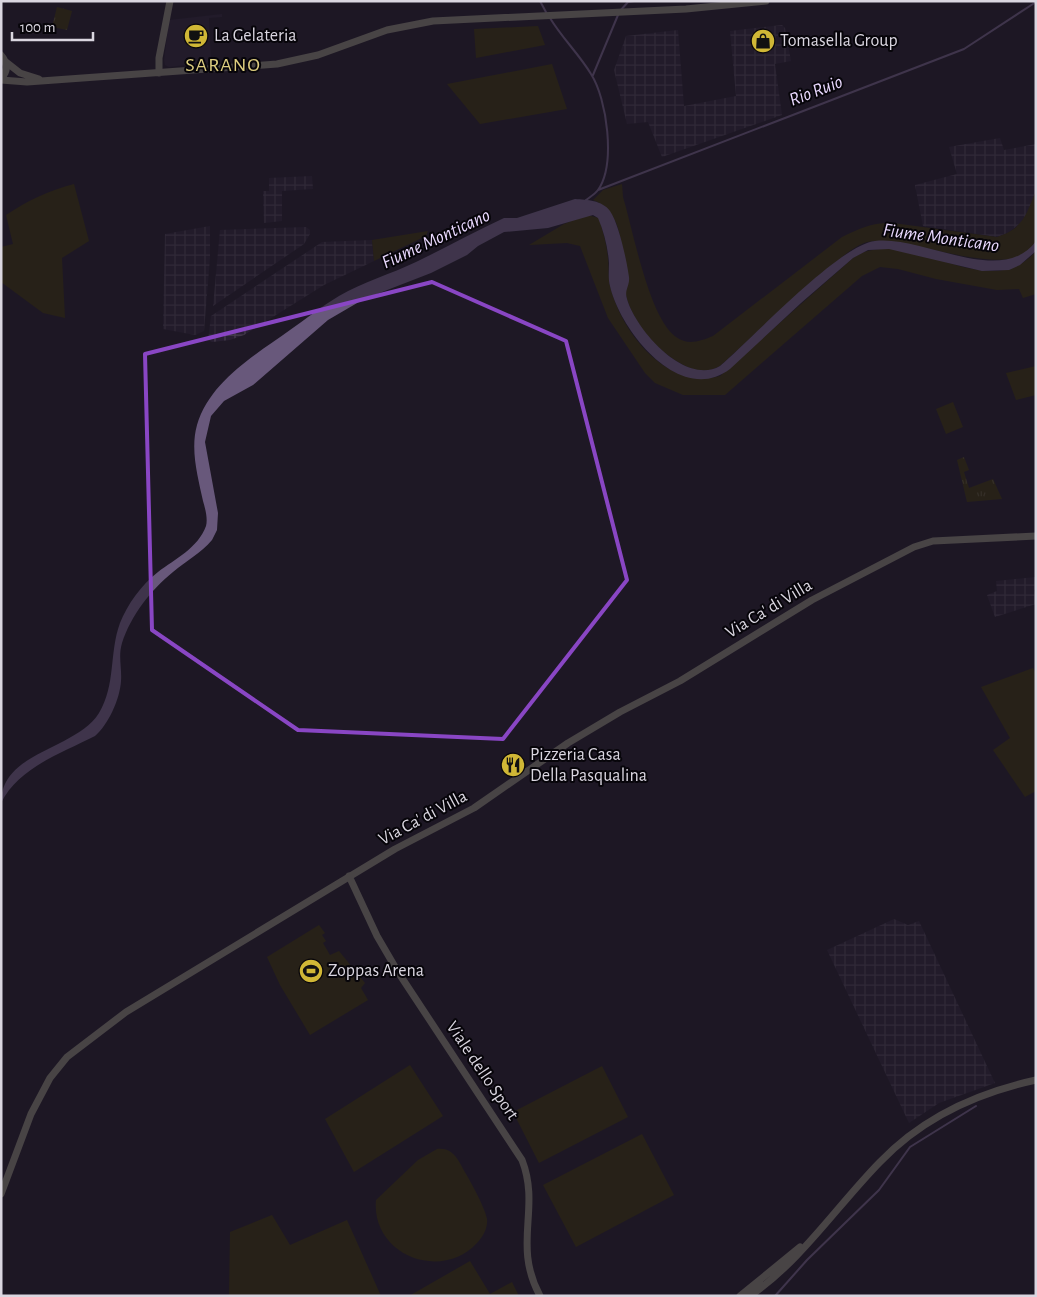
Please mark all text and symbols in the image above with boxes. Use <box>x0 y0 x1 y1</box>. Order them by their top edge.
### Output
scale bar <box>12 10 94 42</box>
text: 100 m <box>20 20 55 35</box>
cafe icon: La Gelateria <box>183 23 209 49</box>
place label: La Gelateria <box>214 27 297 45</box>
shop icon: Tomasella Group <box>750 28 776 54</box>
place label: Tomasella Group <box>780 32 898 50</box>
district label: SARANO <box>185 55 261 75</box>
water label: Rio Ruio <box>787 72 845 110</box>
water label: Fiume Monticano <box>379 206 493 272</box>
water label: Fiume Monticano <box>882 220 1000 256</box>
street label: Via Ca' di Villa <box>723 576 815 642</box>
place label: Pizzeria Casa Della Pasqualina <box>530 746 647 785</box>
restaurant icon: Pizzeria Casa Della Pasqualina <box>500 752 526 778</box>
street label: Via Ca' di Villa <box>376 787 470 849</box>
sports icon: Zoppas Arena <box>298 958 324 984</box>
place label: Zoppas Arena <box>328 962 424 980</box>
street label: Viale dello Sport <box>442 1018 522 1124</box>

